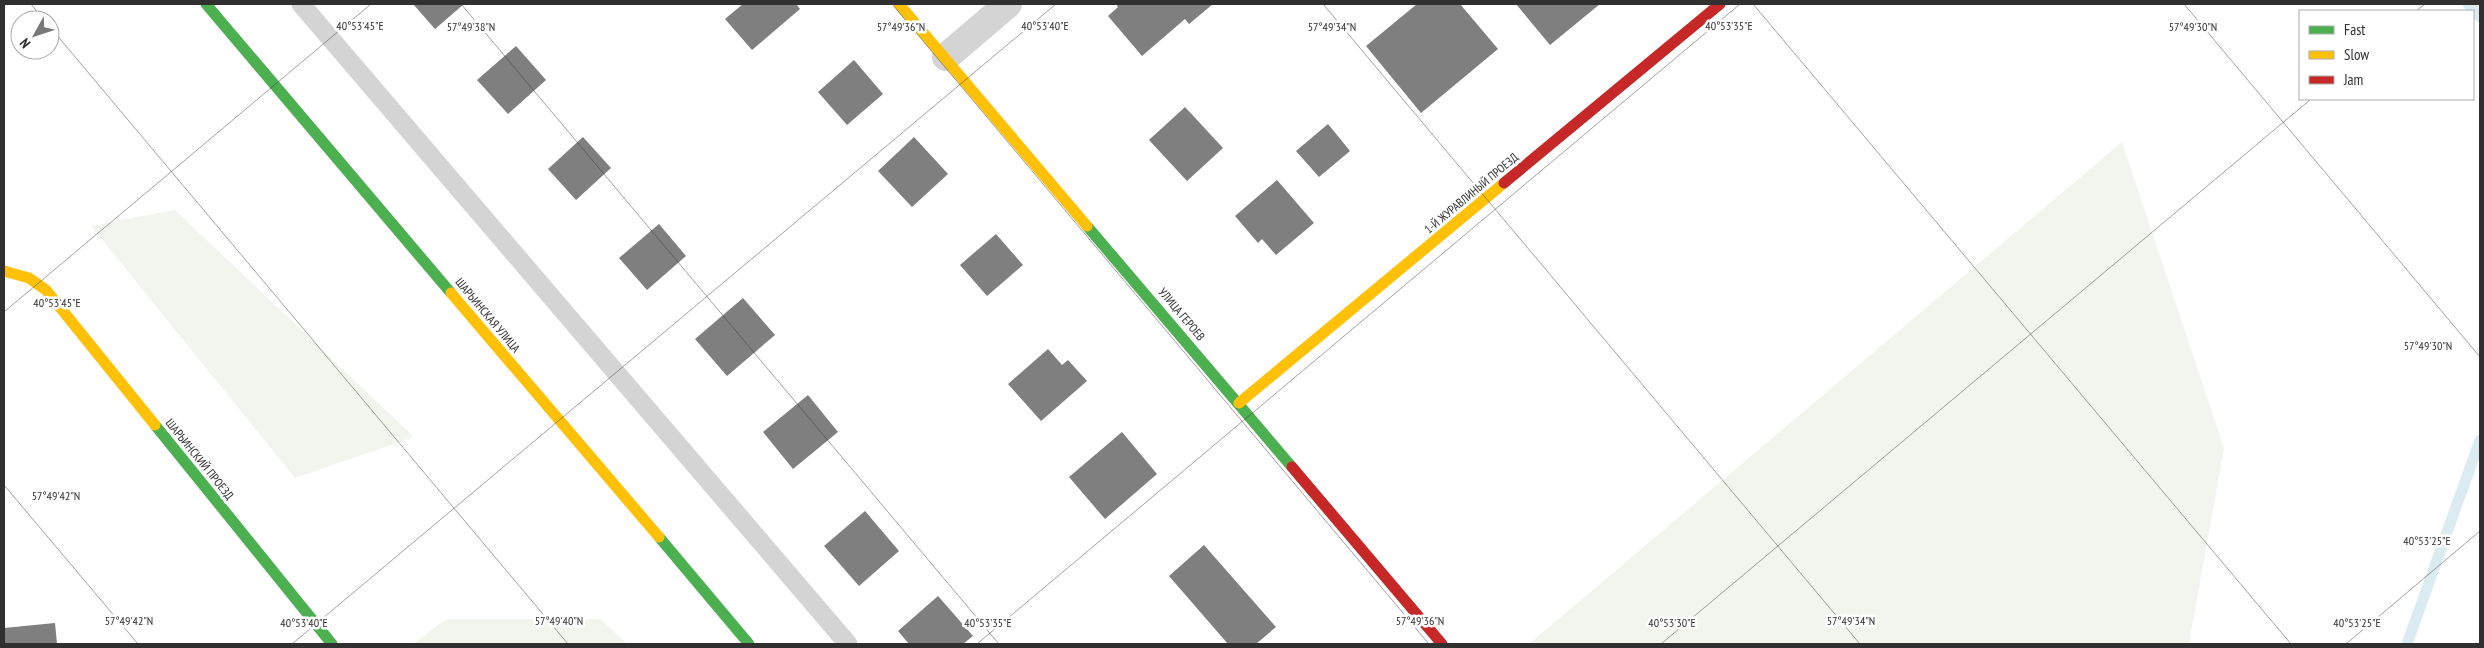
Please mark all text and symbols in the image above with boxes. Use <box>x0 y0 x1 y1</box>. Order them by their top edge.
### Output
north arrow <box>10 10 60 60</box>
legend <box>2299 10 2474 100</box>
text: 40°53'45"E <box>336 18 384 33</box>
text: 40°53'40"E <box>1021 18 1069 33</box>
text: 40°53'35"E <box>1705 18 1753 33</box>
text: 57°49'38"N <box>447 19 495 34</box>
text: 57°49'36"N <box>877 19 925 34</box>
text: 57°49'34"N <box>1308 19 1356 34</box>
text: 57°49'30"N <box>2169 19 2217 34</box>
text: Fast <box>2344 20 2365 39</box>
text: N <box>16 35 34 52</box>
text: Slow <box>2344 45 2369 64</box>
text: Jam <box>2343 70 2363 89</box>
street label: 1-Й ЖУРАВЛИНЫЙ ПРОЕЗД <box>1421 149 1521 237</box>
street label: ШАРЬИНСКАЯ УЛИЦА <box>452 275 524 356</box>
street label: УЛИЦА ГЕРОЕВ <box>1156 285 1209 344</box>
text: 40°53'45"E <box>33 295 81 310</box>
text: 57°49'30"N <box>2404 338 2452 353</box>
street label: ШАРЬИНСКИЙ ПРОЕЗД <box>163 415 238 503</box>
text: 57°49'42"N <box>32 488 80 503</box>
text: 40°53'25"E <box>2403 533 2451 548</box>
text: 57°49'42"N <box>105 613 153 628</box>
text: 57°49'40"N <box>535 613 583 628</box>
text: 57°49'36"N <box>1396 613 1444 628</box>
text: 57°49'34"N <box>1827 613 1875 628</box>
text: 40°53'40"E <box>280 615 328 630</box>
text: 40°53'35"E <box>964 615 1012 630</box>
text: 40°53'30"E <box>1648 615 1696 630</box>
text: 40°53'25"E <box>2333 615 2381 630</box>

